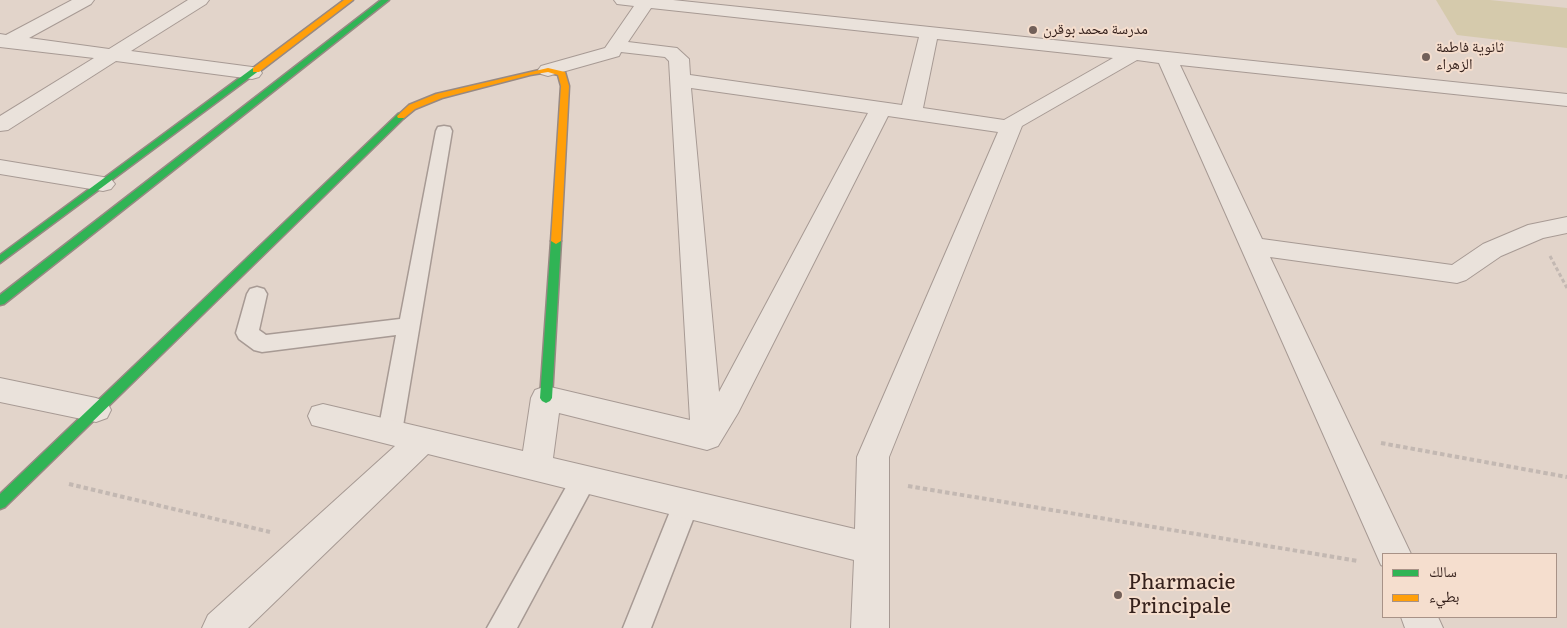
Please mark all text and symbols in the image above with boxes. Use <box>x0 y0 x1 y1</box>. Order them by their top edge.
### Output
place label: مدرسة محمد بوقرن <box>1043 21 1148 39</box>
marker: مدرسة محمد بوقرن <box>1027 24 1039 36</box>
place label: ثانوية فاطمة الزهراء <box>1436 39 1504 74</box>
marker: ثانوية فاطمة الزهراء <box>1420 51 1432 63</box>
legend <box>1382 553 1557 618</box>
text: سالك <box>1429 559 1457 582</box>
place label: Pharmacie Principale <box>1128 570 1236 620</box>
text: بطيء <box>1429 584 1459 607</box>
marker: Pharmacie Principale <box>1112 589 1124 601</box>

